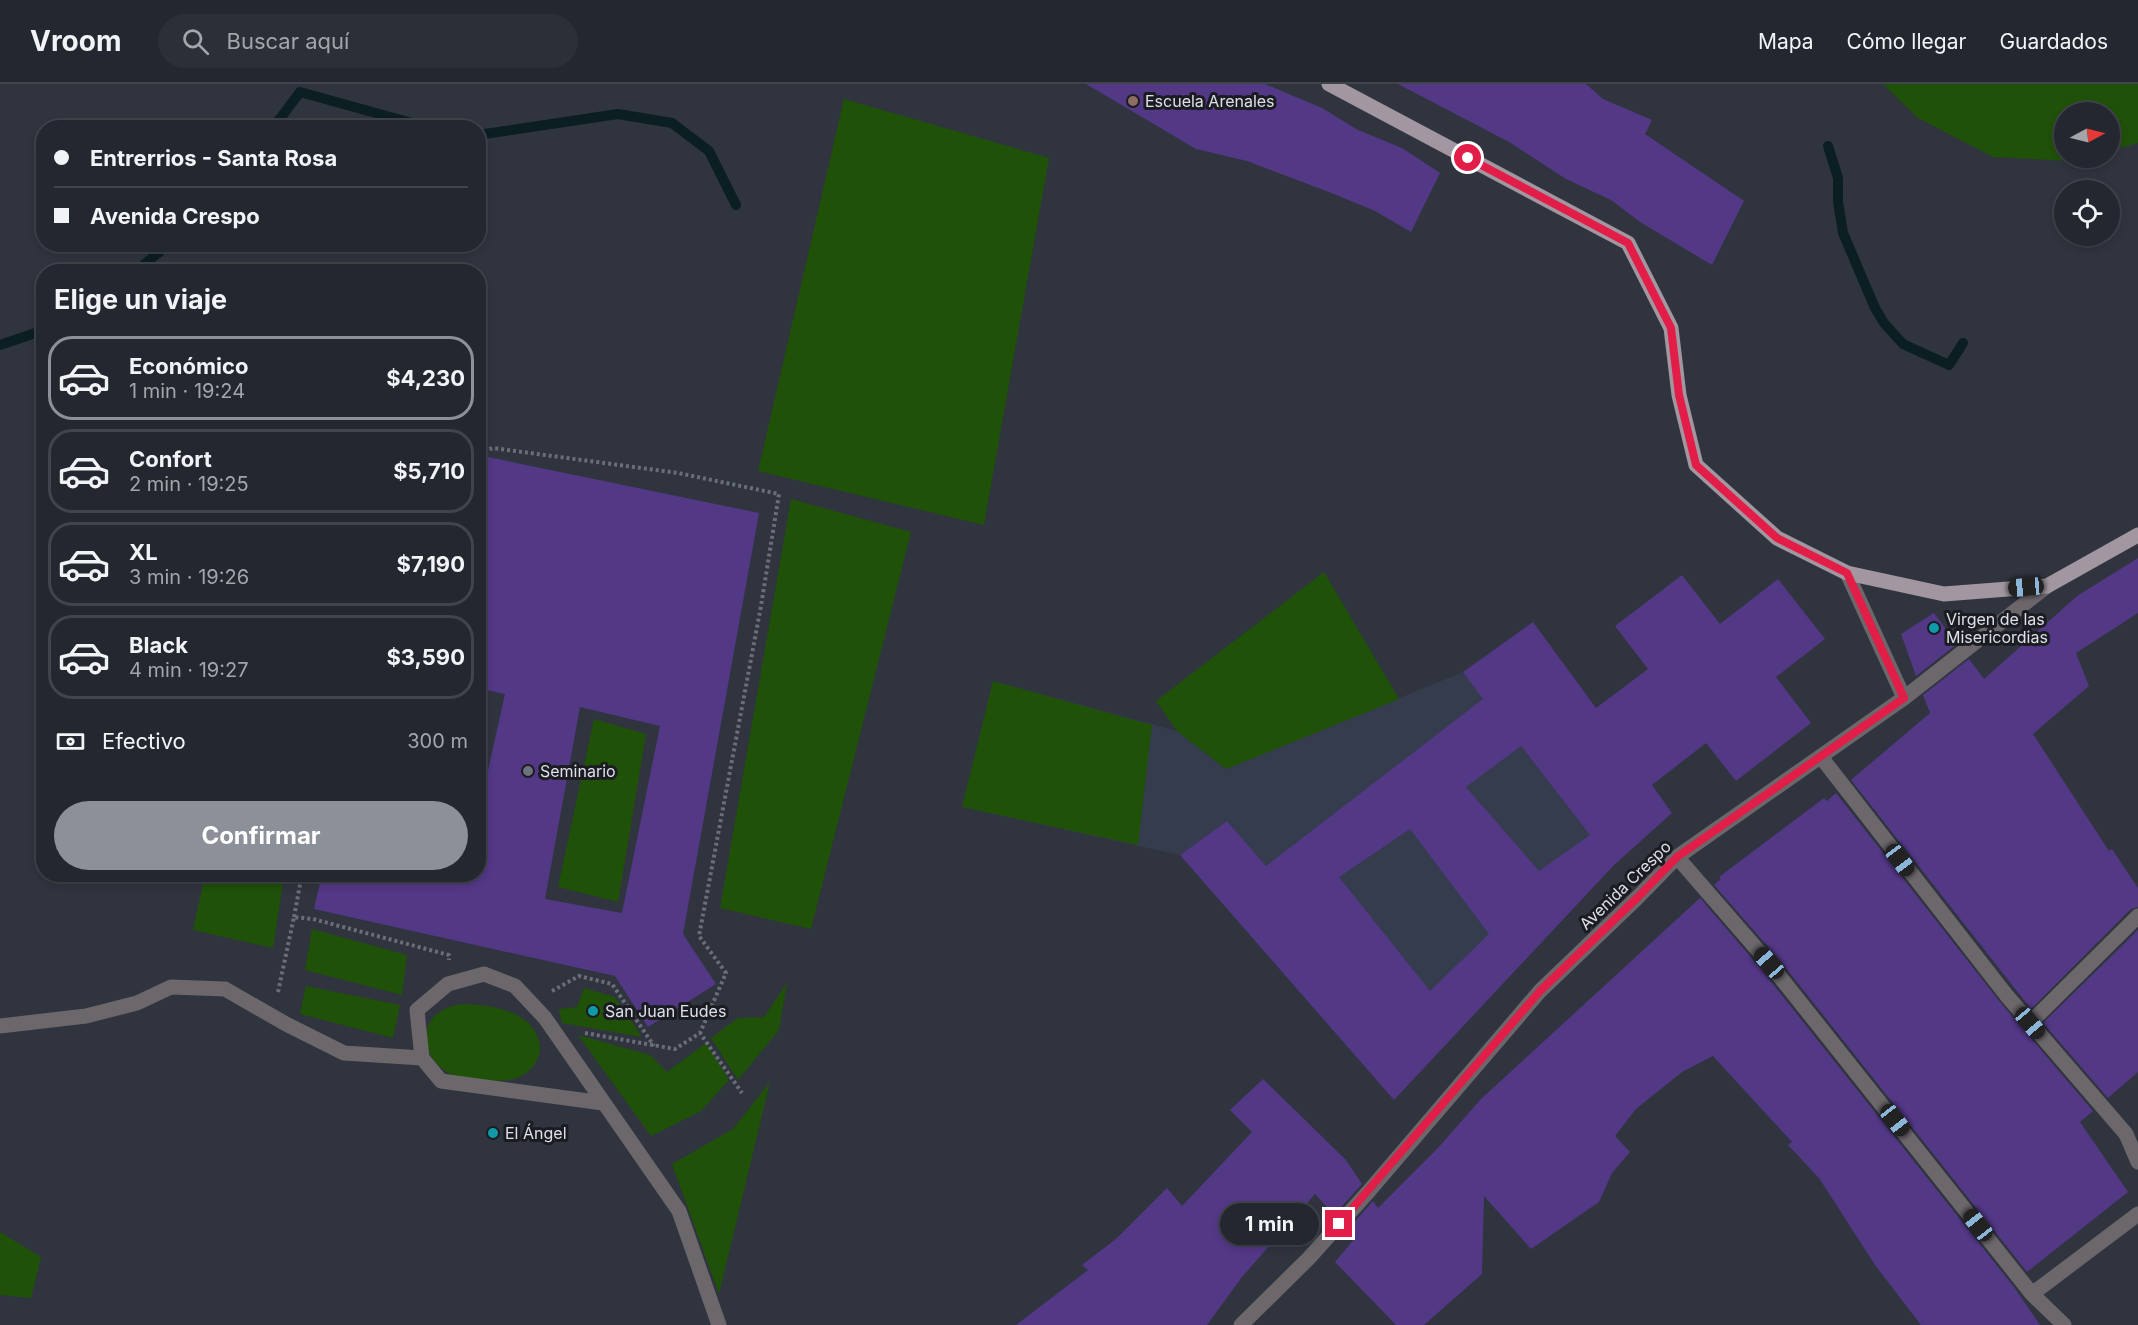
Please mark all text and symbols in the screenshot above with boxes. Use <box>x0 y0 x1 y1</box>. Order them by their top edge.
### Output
search box <box>158 14 578 68</box>
text: Vroom <box>30 24 122 58</box>
icon: search <box>179 25 212 58</box>
text: Buscar aquí <box>227 28 349 54</box>
text: Mapa <box>1758 29 1814 54</box>
text: Cómo llegar <box>1847 29 1966 54</box>
text: Guardados <box>1999 29 2108 54</box>
place label: Escuela Arenales <box>1145 91 1275 111</box>
marker: Escuela Arenales <box>1126 94 1140 108</box>
north arrow <box>2054 102 2120 168</box>
map controls <box>2054 102 2120 246</box>
route start <box>1454 144 1481 171</box>
text: Entrerrios - Santa Rosa <box>90 145 337 171</box>
button: locate <box>2054 180 2120 246</box>
text: Avenida Crespo <box>90 203 260 229</box>
text: Elige un viaje <box>54 283 227 316</box>
icon: car <box>57 351 111 405</box>
text: Económico <box>129 353 248 379</box>
text: $4,230 <box>386 365 465 391</box>
text: 1 min · 19:24 <box>129 379 245 403</box>
icon: car <box>57 444 111 498</box>
text: Confort <box>129 446 212 472</box>
text: $5,710 <box>393 458 465 484</box>
text: 2 min · 19:25 <box>129 472 249 496</box>
icon: car <box>57 537 111 591</box>
text: XL <box>129 539 158 565</box>
text: $7,190 <box>397 551 465 577</box>
text: 3 min · 19:26 <box>129 565 249 589</box>
car <box>2007 576 2045 598</box>
place label: Virgen de las Misericordias <box>1946 609 2048 647</box>
marker: Virgen de las Misericordias <box>1927 621 1941 635</box>
icon: car <box>57 630 111 684</box>
text: Black <box>129 632 188 658</box>
text: $3,590 <box>386 644 465 670</box>
text: 4 min · 19:27 <box>129 658 249 682</box>
icon: cash <box>54 725 87 758</box>
text: Efectivo <box>102 728 186 754</box>
text: 300 m <box>407 729 468 753</box>
place label: Seminario <box>540 761 616 781</box>
marker: Seminario <box>521 764 535 778</box>
button: Confirmar <box>54 801 468 870</box>
street label: Avenida Crespo <box>1575 836 1675 934</box>
car <box>1882 840 1918 880</box>
car <box>1750 944 1788 982</box>
place label: San Juan Eudes <box>605 1001 726 1021</box>
car <box>2012 1003 2048 1043</box>
marker: San Juan Eudes <box>586 1004 600 1018</box>
car <box>1877 1100 1913 1140</box>
place label: El Ángel <box>505 1123 567 1143</box>
marker: El Ángel <box>486 1126 500 1140</box>
callout: 1 min <box>1219 1203 1318 1245</box>
car <box>1960 1205 1996 1245</box>
route end <box>1325 1210 1352 1237</box>
text: 1 min <box>1245 1212 1294 1236</box>

